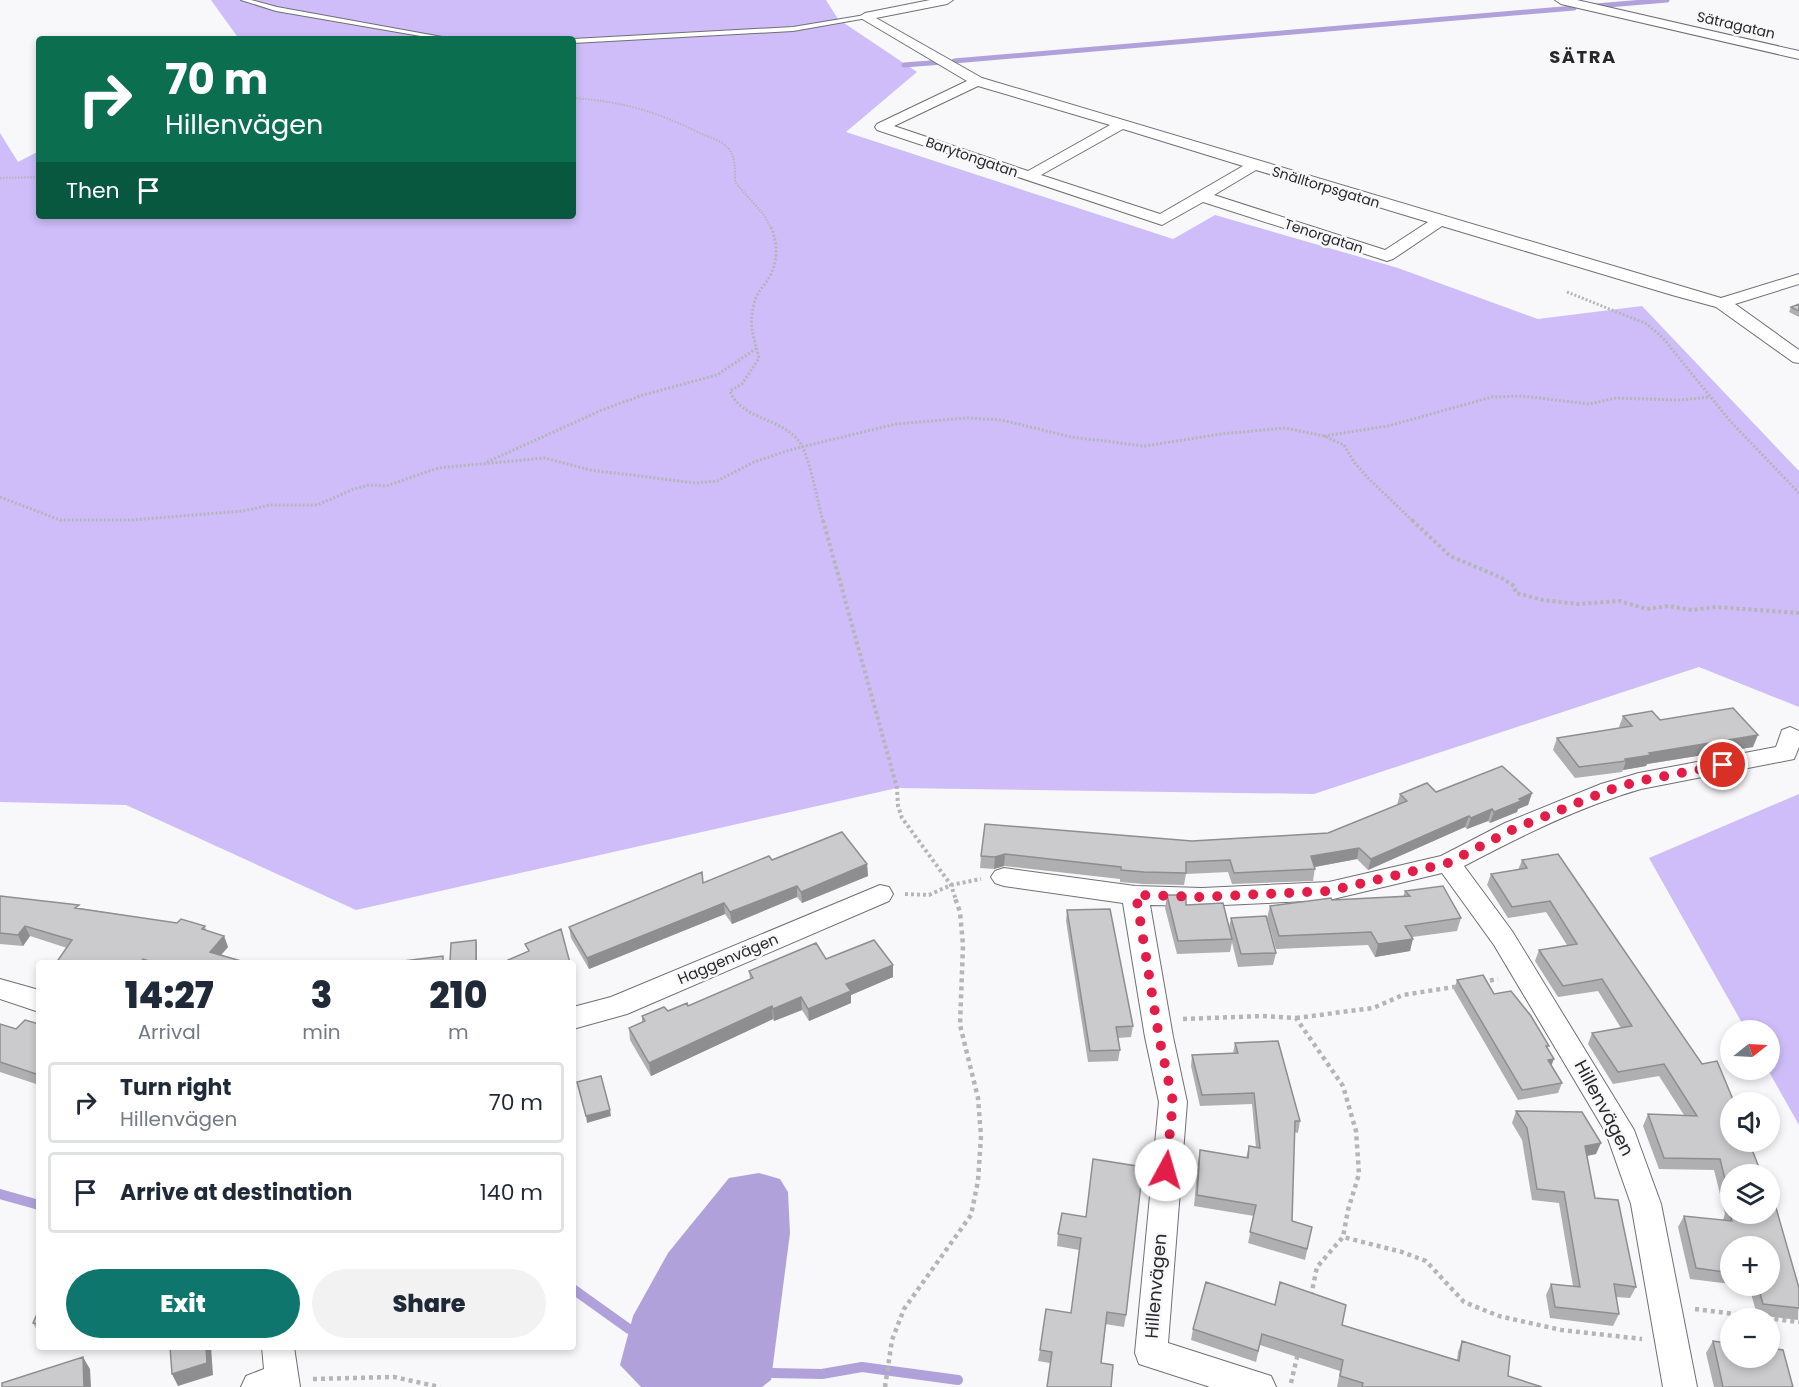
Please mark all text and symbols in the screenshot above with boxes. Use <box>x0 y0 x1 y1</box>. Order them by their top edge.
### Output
street label: Sätragatan <box>1695 6 1777 44</box>
district label: SÄTRA <box>1549 44 1617 69</box>
text: 70 m <box>165 50 268 109</box>
icon: right <box>66 60 144 138</box>
text: Hillenvägen <box>165 106 323 143</box>
street label: Barytongatan <box>923 132 1021 182</box>
street label: Snälltorpsgatan <box>1270 161 1382 213</box>
icon: arrive <box>132 174 165 207</box>
text: Then <box>66 175 120 206</box>
street label: Tenorgatan <box>1282 214 1366 258</box>
pin <box>1697 739 1748 790</box>
icon: arrive <box>1706 748 1739 781</box>
street label: Haggenvägen <box>674 928 781 989</box>
text: 14:27 <box>125 970 214 1021</box>
text: 3 <box>310 970 332 1021</box>
text: 210 <box>429 970 487 1021</box>
text: Arrival <box>138 1018 201 1046</box>
text: min <box>302 1018 341 1046</box>
text: m <box>448 1018 469 1046</box>
north arrow <box>1720 1020 1780 1080</box>
map controls <box>1720 1020 1780 1368</box>
street label: Hillenvägen <box>1569 1055 1640 1160</box>
text: Turn right <box>120 1072 231 1103</box>
icon: right <box>69 1086 102 1119</box>
text: 70 m <box>489 1087 543 1118</box>
button: sound <box>1720 1092 1780 1152</box>
text: Hillenvägen <box>120 1105 237 1133</box>
position arrow <box>1134 1138 1198 1202</box>
button: layers <box>1720 1164 1780 1224</box>
icon: arrive <box>69 1176 102 1209</box>
text: Arrive at destination <box>120 1177 352 1208</box>
text: 140 m <box>480 1177 543 1208</box>
street label: Hillenvägen <box>1138 1232 1173 1340</box>
button: + <box>1720 1236 1780 1296</box>
button: Exit <box>66 1269 300 1338</box>
button: Share <box>312 1269 546 1338</box>
button: − <box>1720 1308 1780 1368</box>

